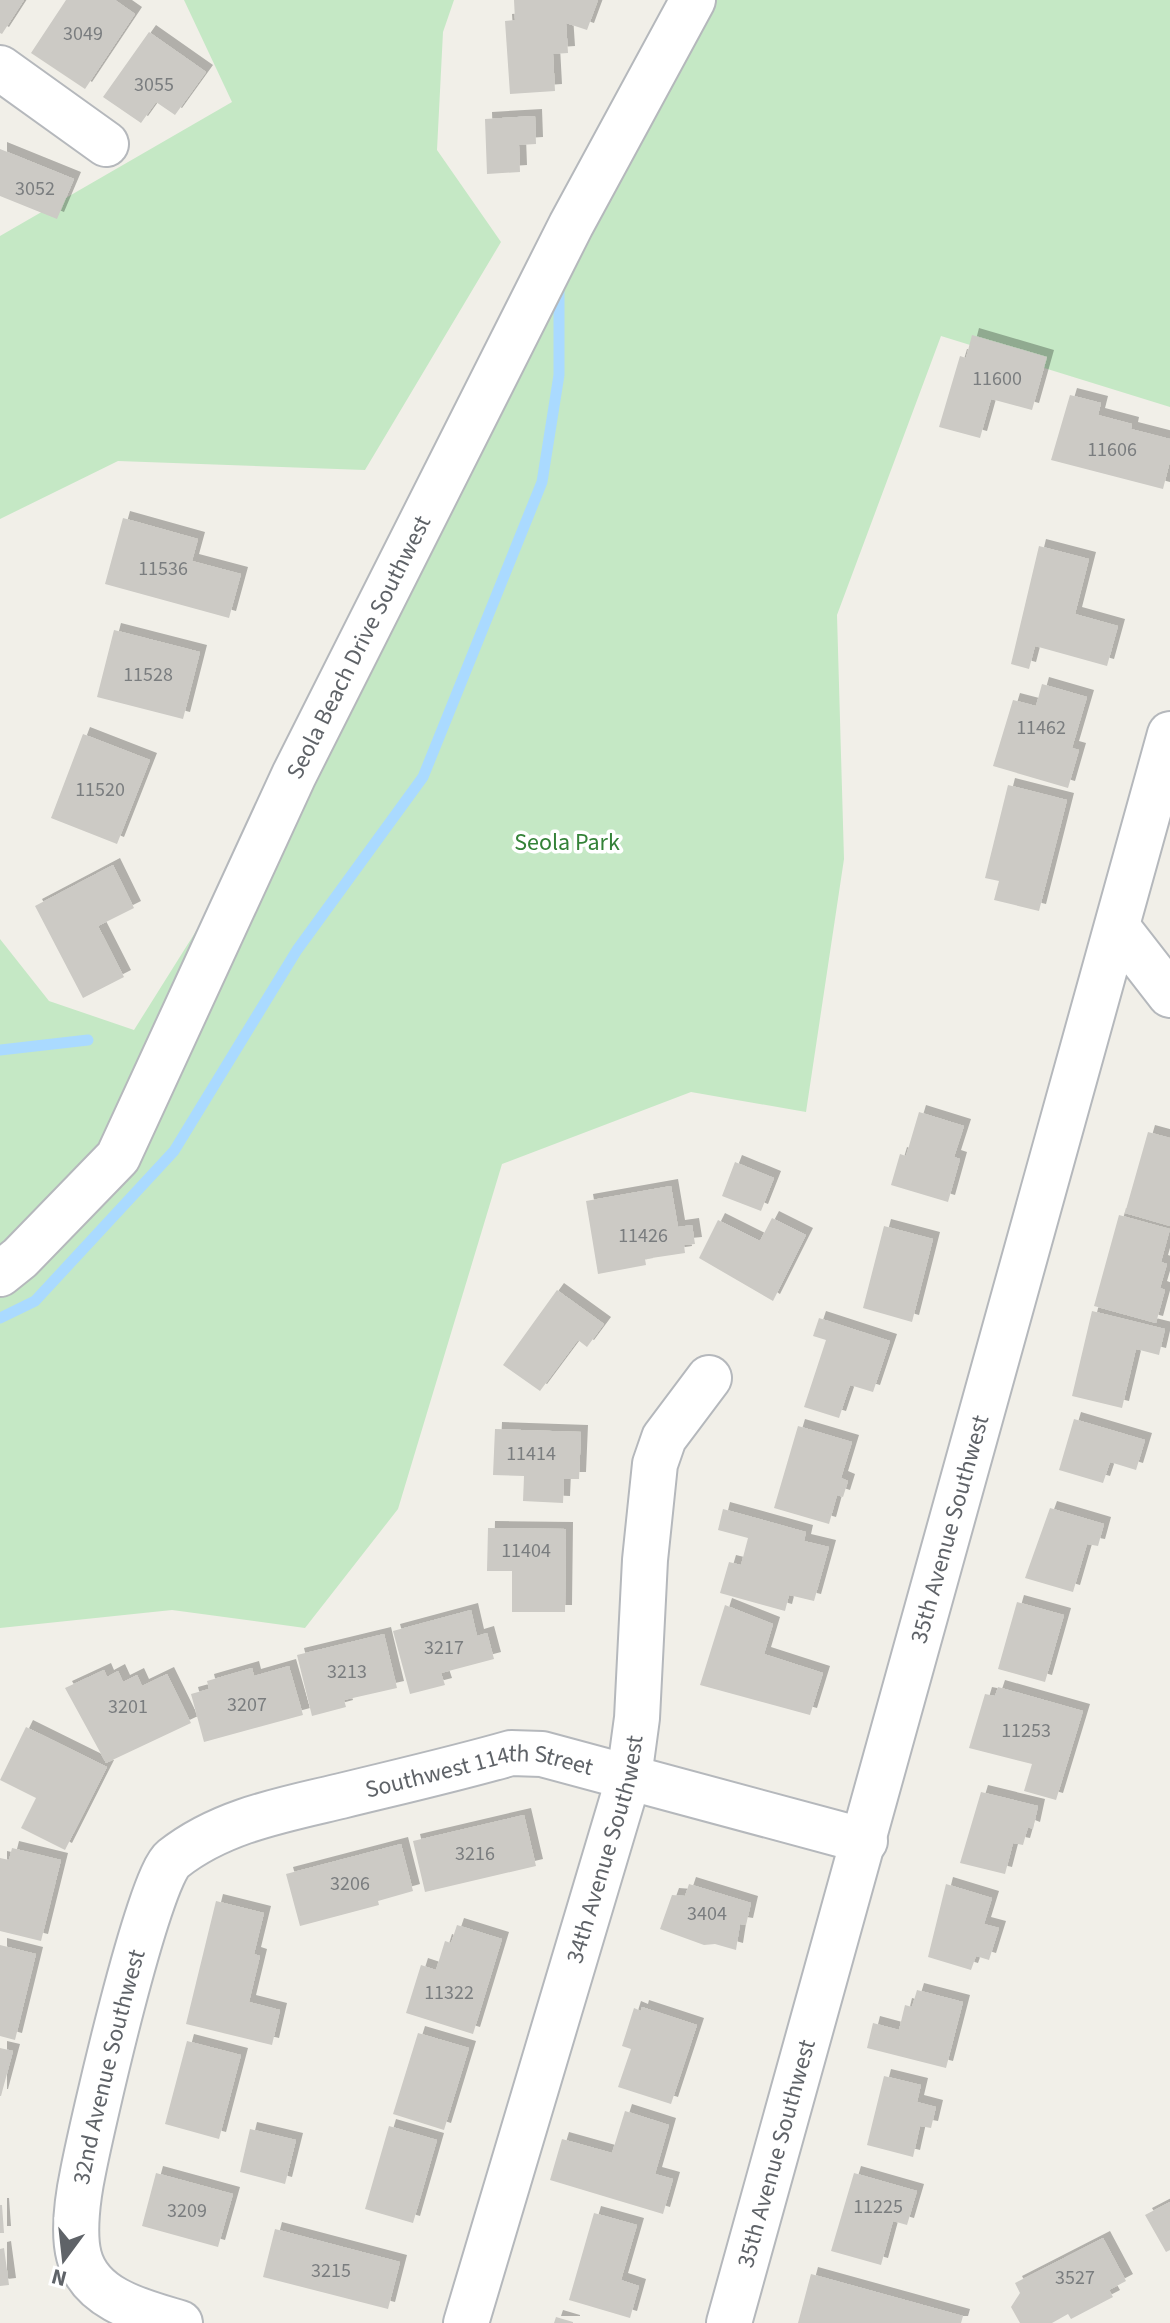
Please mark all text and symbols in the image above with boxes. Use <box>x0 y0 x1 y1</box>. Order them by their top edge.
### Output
house number: 3049 <box>63 20 103 48</box>
house number: 3055 <box>134 71 174 99</box>
house number: 3052 <box>15 175 55 203</box>
house number: 11600 <box>972 365 1022 393</box>
house number: 11606 <box>1087 436 1137 464</box>
street label: Seola Beach Drive Southwest <box>278 510 440 785</box>
house number: 11536 <box>138 555 188 583</box>
house number: 11528 <box>123 661 173 689</box>
house number: 11462 <box>1016 714 1066 742</box>
house number: 11520 <box>75 776 125 804</box>
park label: Seola Park <box>514 825 620 860</box>
house number: 11426 <box>618 1222 668 1250</box>
street label: 35th Avenue Southwest <box>901 1411 998 1647</box>
house number: 11414 <box>506 1440 556 1468</box>
house number: 11404 <box>501 1537 551 1565</box>
house number: 3217 <box>424 1634 464 1662</box>
house number: 3213 <box>327 1658 367 1686</box>
house number: 3207 <box>227 1691 267 1719</box>
house number: 3201 <box>108 1693 148 1721</box>
house number: 11253 <box>1001 1717 1051 1745</box>
street label: 34th Avenue Southwest <box>557 1733 652 1968</box>
street label: Southwest 114th Street <box>362 1736 597 1807</box>
house number: 3216 <box>455 1840 495 1868</box>
house number: 3206 <box>330 1870 370 1898</box>
house number: 3404 <box>687 1900 727 1928</box>
street label: 32nd Avenue Southwest <box>64 1945 155 2187</box>
house number: 11322 <box>424 1979 474 2007</box>
street label: 35th Avenue Southwest <box>728 2035 825 2272</box>
house number: 11225 <box>853 2193 903 2221</box>
house number: 3209 <box>167 2197 207 2225</box>
north arrow <box>24 2219 104 2299</box>
house number: 3215 <box>311 2257 351 2285</box>
text: N <box>48 2260 70 2295</box>
house number: 3527 <box>1055 2264 1095 2292</box>

